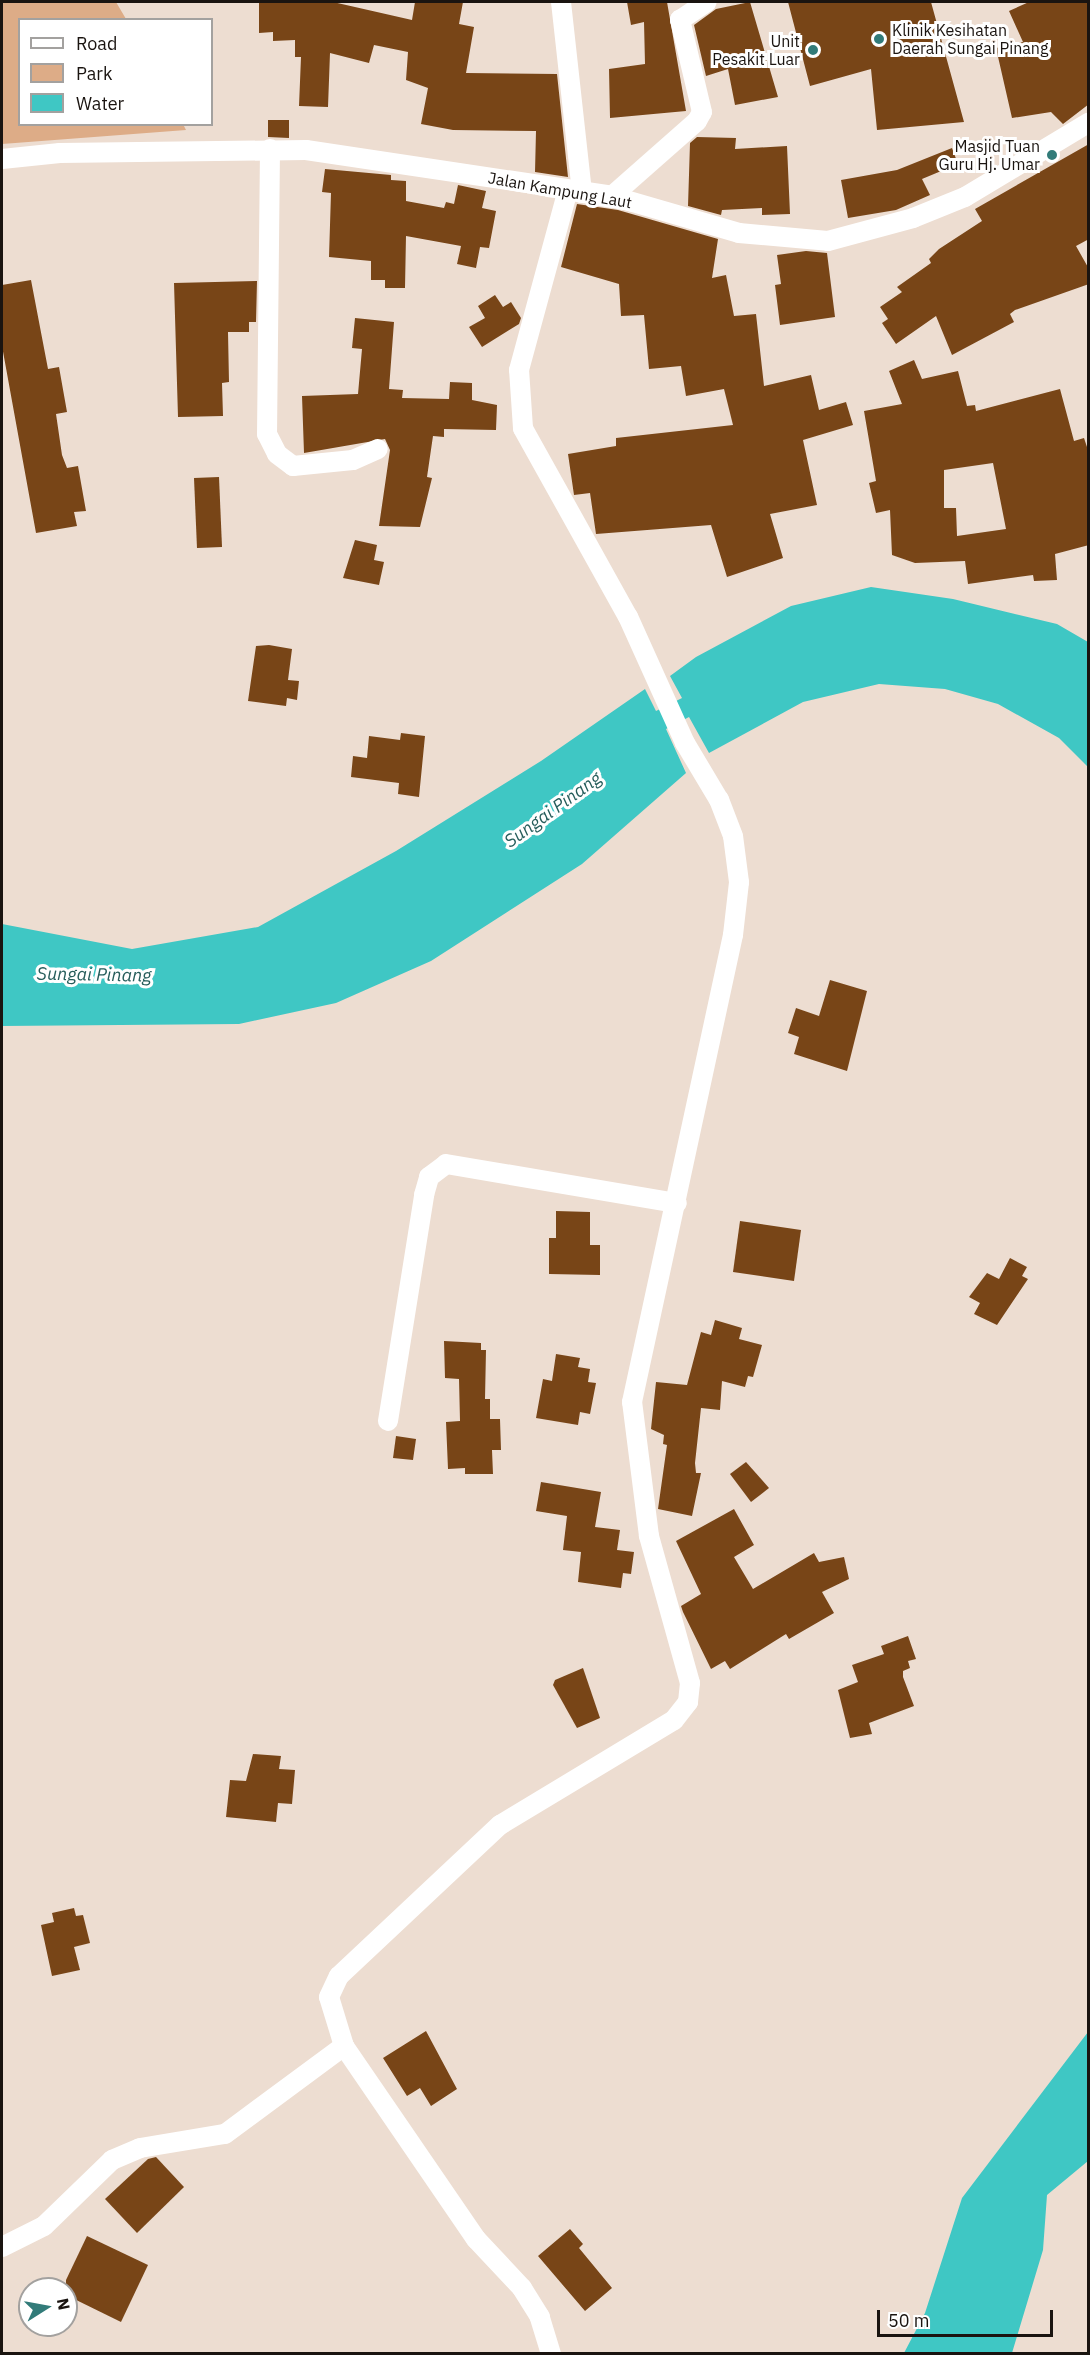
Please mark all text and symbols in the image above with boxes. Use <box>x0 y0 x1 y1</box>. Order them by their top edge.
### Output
legend <box>18 18 213 126</box>
place label: Klinik Kesihatan Daerah Sungai Pinang <box>892 20 1048 58</box>
marker: Klinik Kesihatan Daerah Sungai Pinang <box>870 30 888 48</box>
place label: Unit Pesakit Luar <box>712 31 800 69</box>
text: Road <box>76 32 117 55</box>
marker: Unit Pesakit Luar <box>804 41 822 59</box>
text: Park <box>76 62 112 85</box>
text: Water <box>76 92 124 115</box>
place label: Masjid Tuan Guru Hj. Umar <box>938 136 1040 174</box>
marker: Masjid Tuan Guru Hj. Umar <box>1045 148 1059 162</box>
street label: Jalan Kampung Laut <box>487 168 633 212</box>
water label: Sungai Pinang <box>500 768 606 852</box>
water label: Sungai Pinang <box>37 963 151 987</box>
north arrow <box>18 2277 78 2337</box>
text: N <box>53 2296 75 2312</box>
scale bar <box>880 2298 1056 2336</box>
text: 50 m <box>888 2309 930 2332</box>

